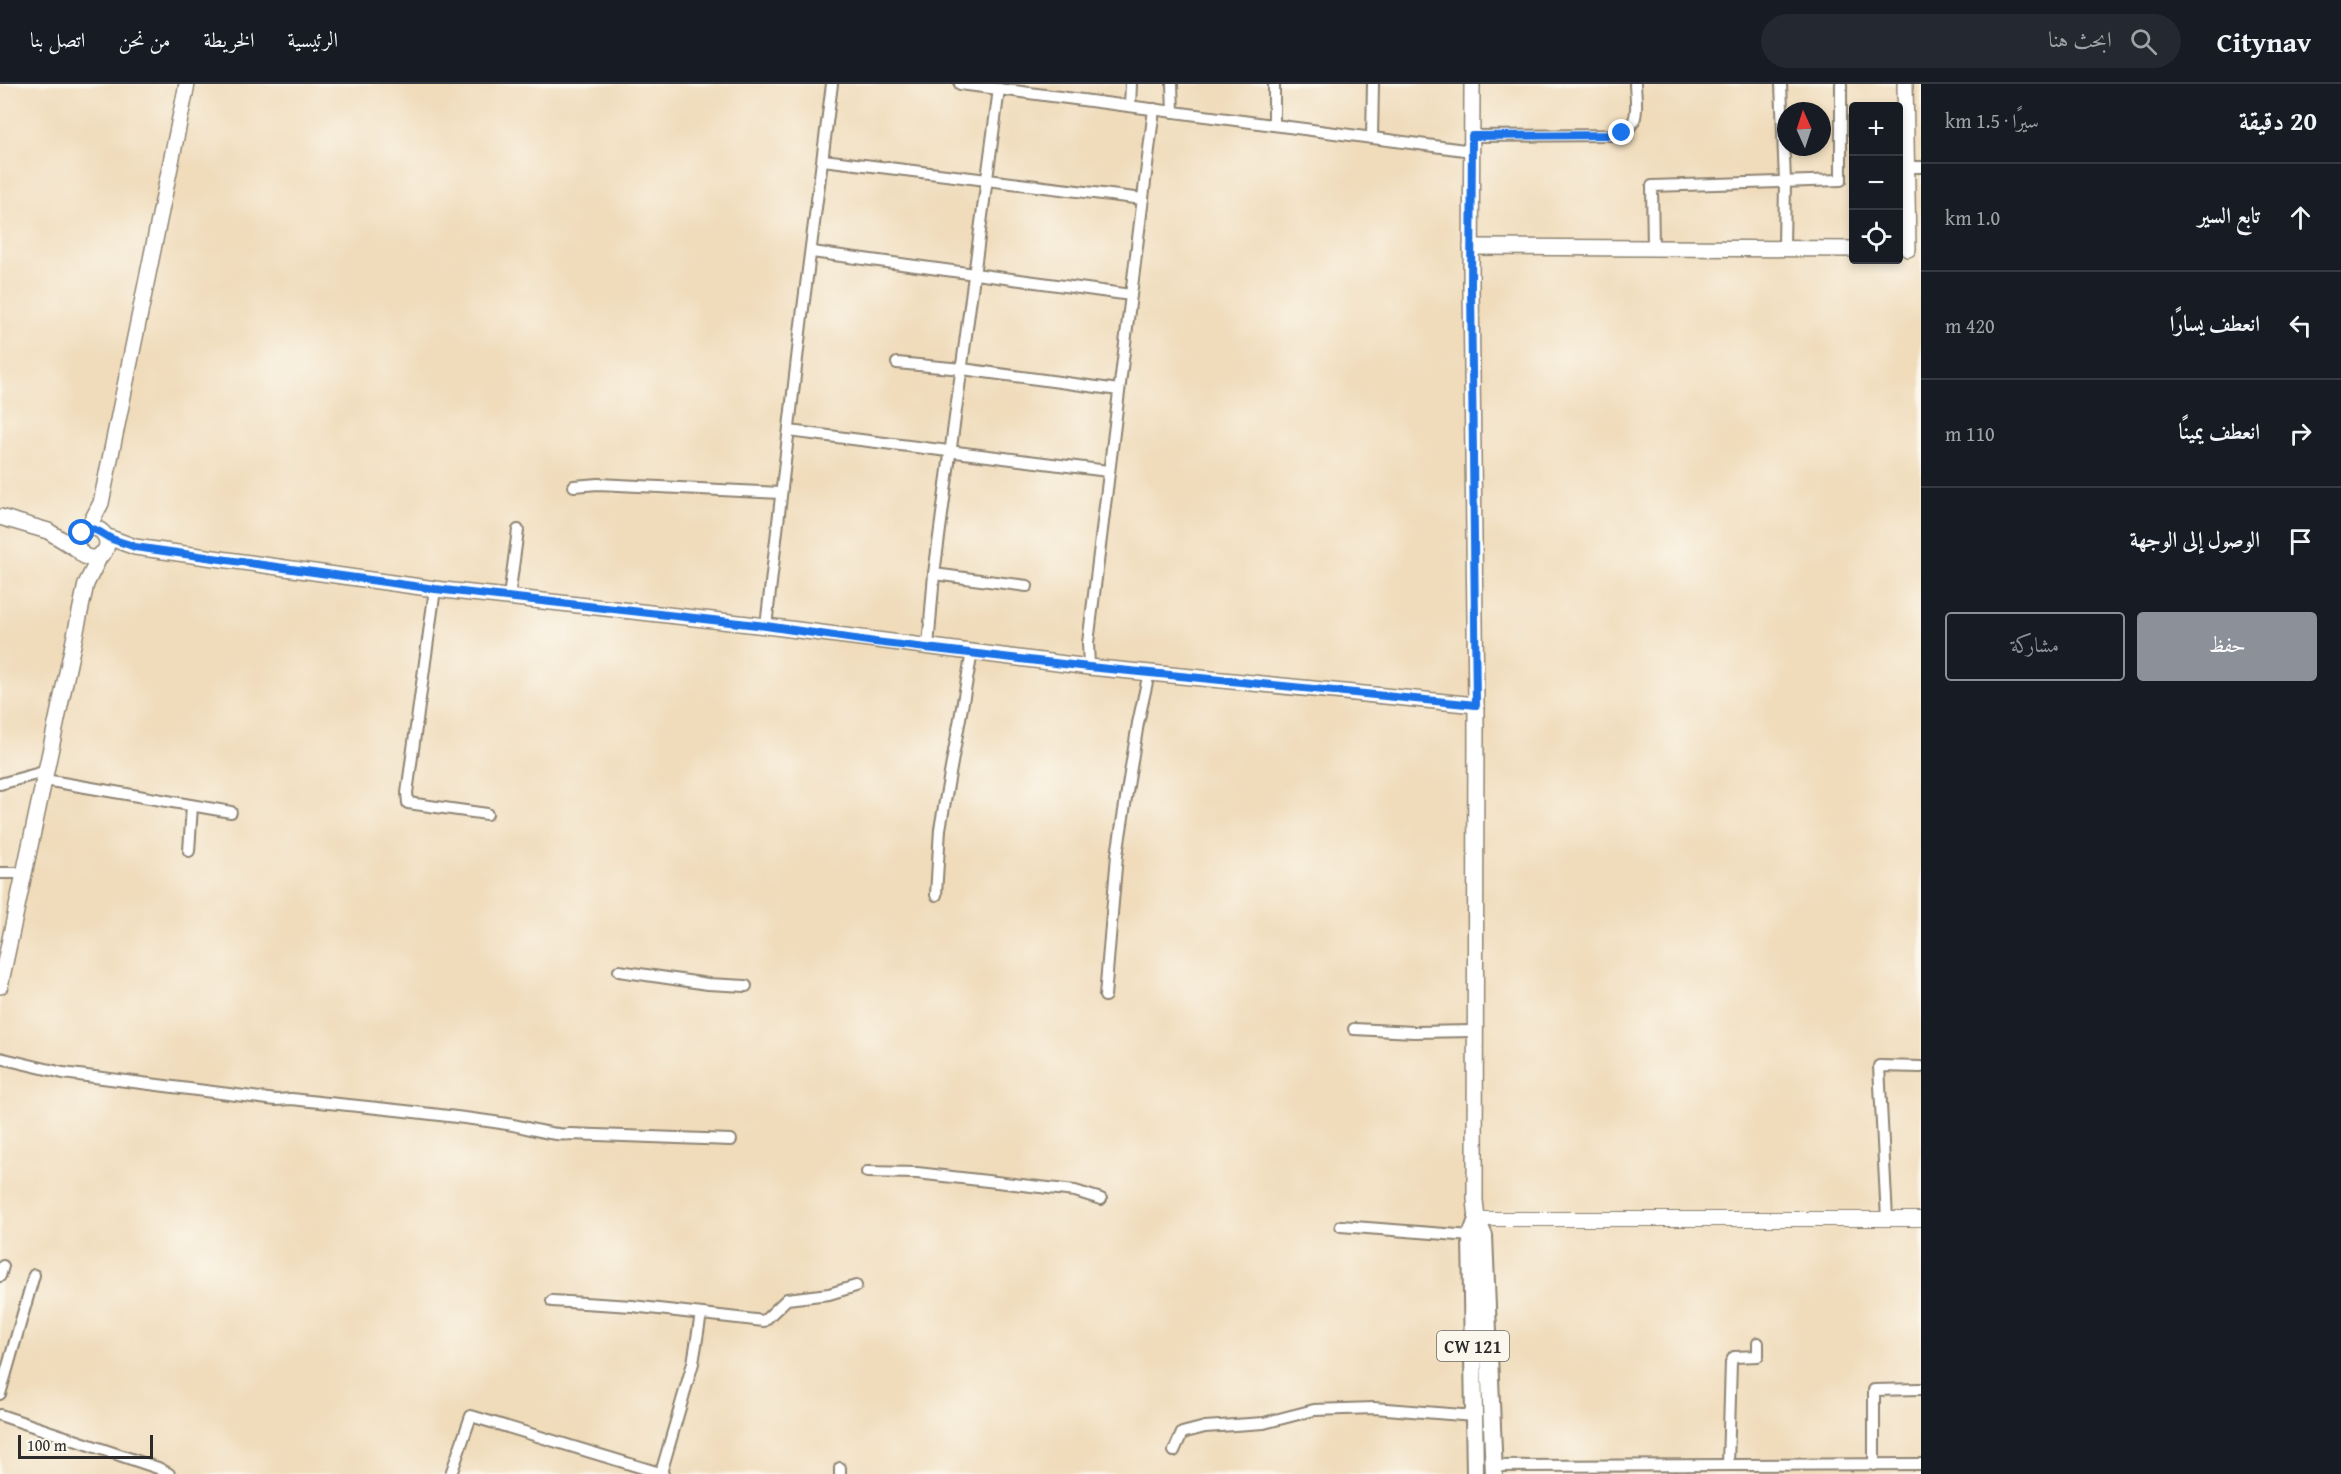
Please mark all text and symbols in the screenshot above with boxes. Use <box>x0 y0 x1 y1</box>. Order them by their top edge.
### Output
search box <box>1761 14 2181 68</box>
text: Citynav <box>2217 21 2311 62</box>
text: ابحث هنا <box>2048 23 2112 55</box>
text: اتصل بنا <box>30 24 85 55</box>
text: من نحن <box>118 24 171 55</box>
text: الخريطة <box>204 24 255 55</box>
text: الرئيسية <box>288 24 338 55</box>
icon: search <box>2127 25 2160 58</box>
text: 20 دقيقة <box>2239 101 2317 140</box>
north arrow <box>1777 102 1831 156</box>
map controls <box>1849 102 1903 264</box>
button: + <box>1849 102 1903 156</box>
text: سيرًا · 1.5 km <box>1945 106 2039 135</box>
route end <box>1608 119 1634 145</box>
button: − <box>1849 156 1903 210</box>
text: تابع السير <box>2198 199 2260 231</box>
icon: ahead <box>2284 201 2317 234</box>
text: 1.0 km <box>1945 203 2000 232</box>
button: locate <box>1849 210 1903 264</box>
text: انعطف يسارًا <box>2170 307 2260 339</box>
icon: left <box>2284 309 2317 342</box>
text: 420 m <box>1945 311 1995 340</box>
text: انعطف يمينًا <box>2179 415 2260 447</box>
icon: right <box>2284 417 2317 450</box>
text: 110 m <box>1945 419 1995 448</box>
route start <box>68 519 94 545</box>
text: الوصول إلى الوجهة <box>2130 523 2260 555</box>
icon: arrive <box>2284 525 2317 558</box>
button: مشاركة <box>1945 612 2125 681</box>
button: حفظ <box>2137 612 2317 681</box>
road number: CW 121 <box>1437 1331 1509 1361</box>
scale bar <box>18 1432 153 1460</box>
text: 100 m <box>27 1433 67 1457</box>

